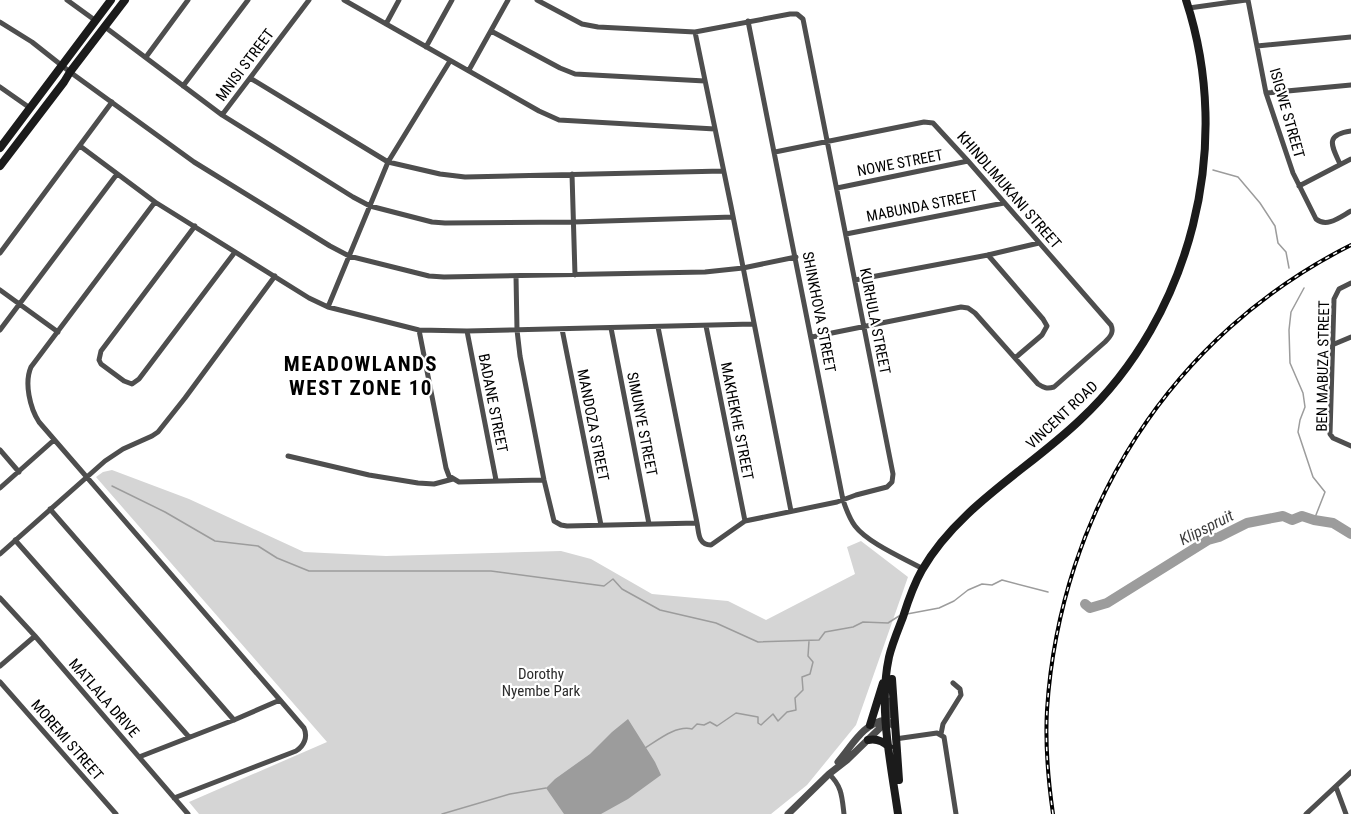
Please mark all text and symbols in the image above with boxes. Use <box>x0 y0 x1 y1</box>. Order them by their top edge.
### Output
street label: MNISI STREET <box>212 25 278 105</box>
street label: ISIGWE STREET <box>1266 66 1309 160</box>
street label: KHINDLIMUKANI STREET <box>953 128 1065 252</box>
street label: NOWE STREET <box>856 146 945 180</box>
street label: MABUNDA STREET <box>865 186 979 226</box>
street label: SHINKHOVA STREET <box>798 250 840 374</box>
street label: KURHULA STREET <box>856 266 894 376</box>
street label: BEN MABUZA STREET <box>1313 300 1333 432</box>
district label: MEADOWLANDS WEST ZONE 10 <box>284 352 438 400</box>
street label: BADANE STREET <box>475 352 511 454</box>
street label: MAKHEKHE STREET <box>717 360 757 482</box>
street label: MANDOZA STREET <box>573 368 613 482</box>
street label: SIMUNYE STREET <box>623 370 661 478</box>
street label: VINCENT ROAD <box>1022 377 1102 453</box>
water label: Klipspruit <box>1176 506 1237 549</box>
street label: MATLALA DRIVE <box>65 655 143 741</box>
park label: Dorothy Nyembe Park <box>502 665 580 700</box>
street label: MOREMI STREET <box>27 696 107 784</box>

